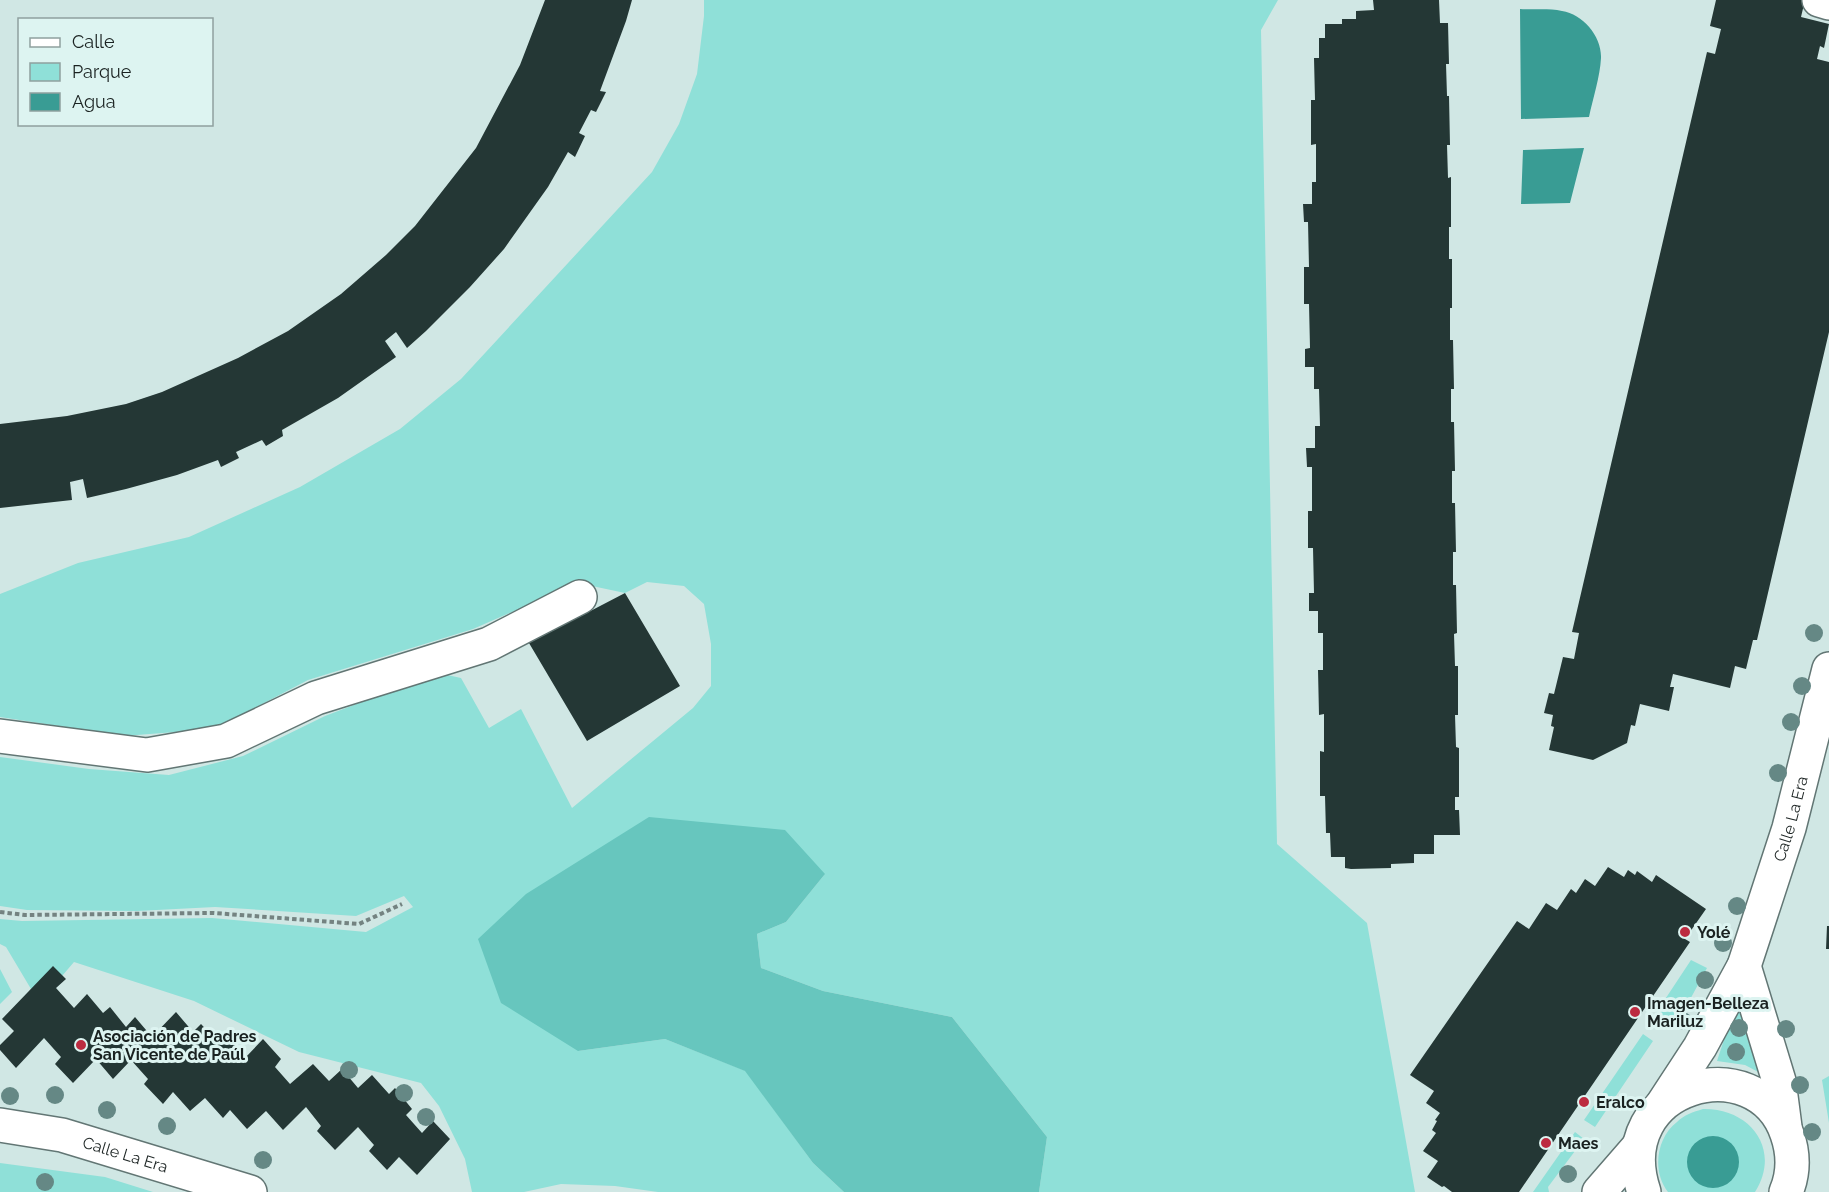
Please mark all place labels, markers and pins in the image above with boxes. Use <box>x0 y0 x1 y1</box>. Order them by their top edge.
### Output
place label: Yolé <box>1697 923 1731 942</box>
marker: Yolé <box>1678 925 1692 939</box>
place label: Imagen-Belleza Mariluz <box>1647 994 1769 1031</box>
marker: Imagen-Belleza Mariluz <box>1628 1005 1642 1019</box>
place label: Asociación de Padres San Vicente de Paúl <box>93 1027 257 1064</box>
marker: Asociación de Padres San Vicente de Paúl <box>74 1038 88 1052</box>
place label: Eralco <box>1596 1093 1645 1112</box>
marker: Eralco <box>1577 1095 1591 1109</box>
place label: Maes <box>1558 1134 1599 1153</box>
marker: Maes <box>1539 1136 1553 1150</box>

